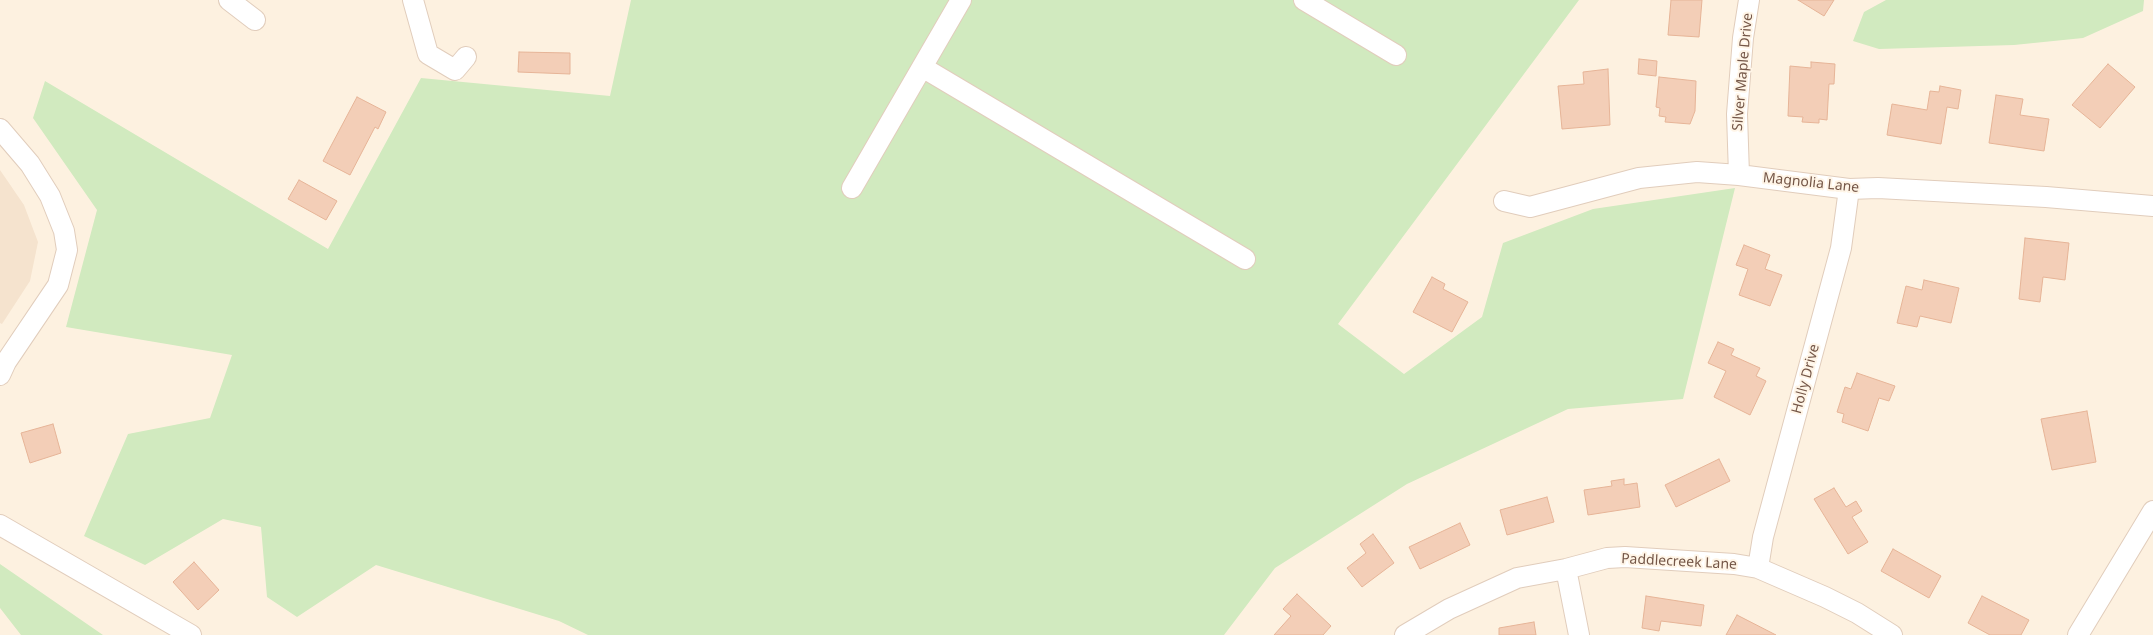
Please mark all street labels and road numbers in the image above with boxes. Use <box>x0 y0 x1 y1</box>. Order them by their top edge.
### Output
street label: Silver Maple Drive <box>1729 12 1757 132</box>
street label: Magnolia Lane <box>1762 170 1860 196</box>
street label: Holly Drive <box>1789 342 1823 416</box>
street label: Paddlecreek Lane <box>1621 551 1737 573</box>

